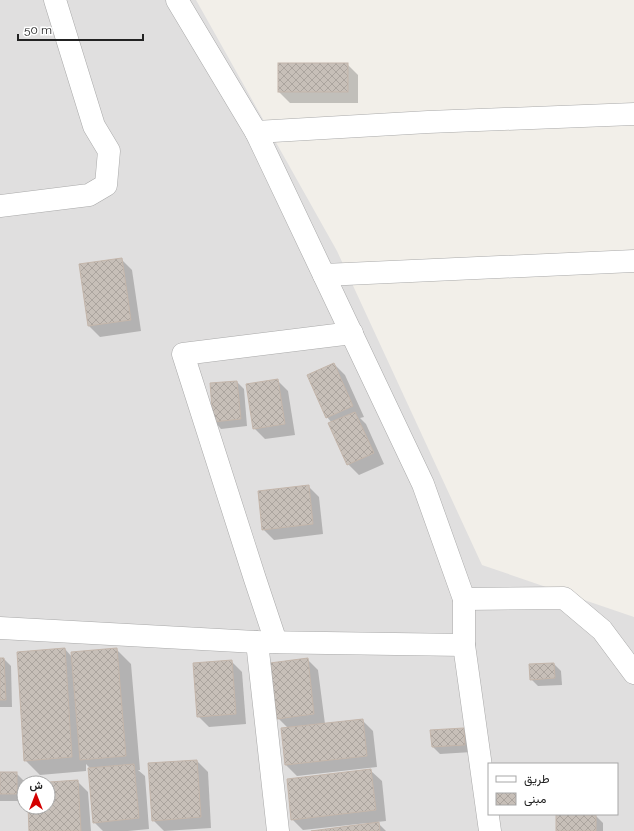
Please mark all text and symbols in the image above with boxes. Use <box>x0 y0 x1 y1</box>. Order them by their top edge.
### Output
scale bar <box>18 16 143 42</box>
text: 50 m <box>24 23 52 37</box>
legend <box>488 763 618 815</box>
text: طريق <box>524 772 550 787</box>
north arrow <box>16 775 56 815</box>
text: ش <box>29 779 43 792</box>
text: مبنى <box>524 792 546 807</box>

